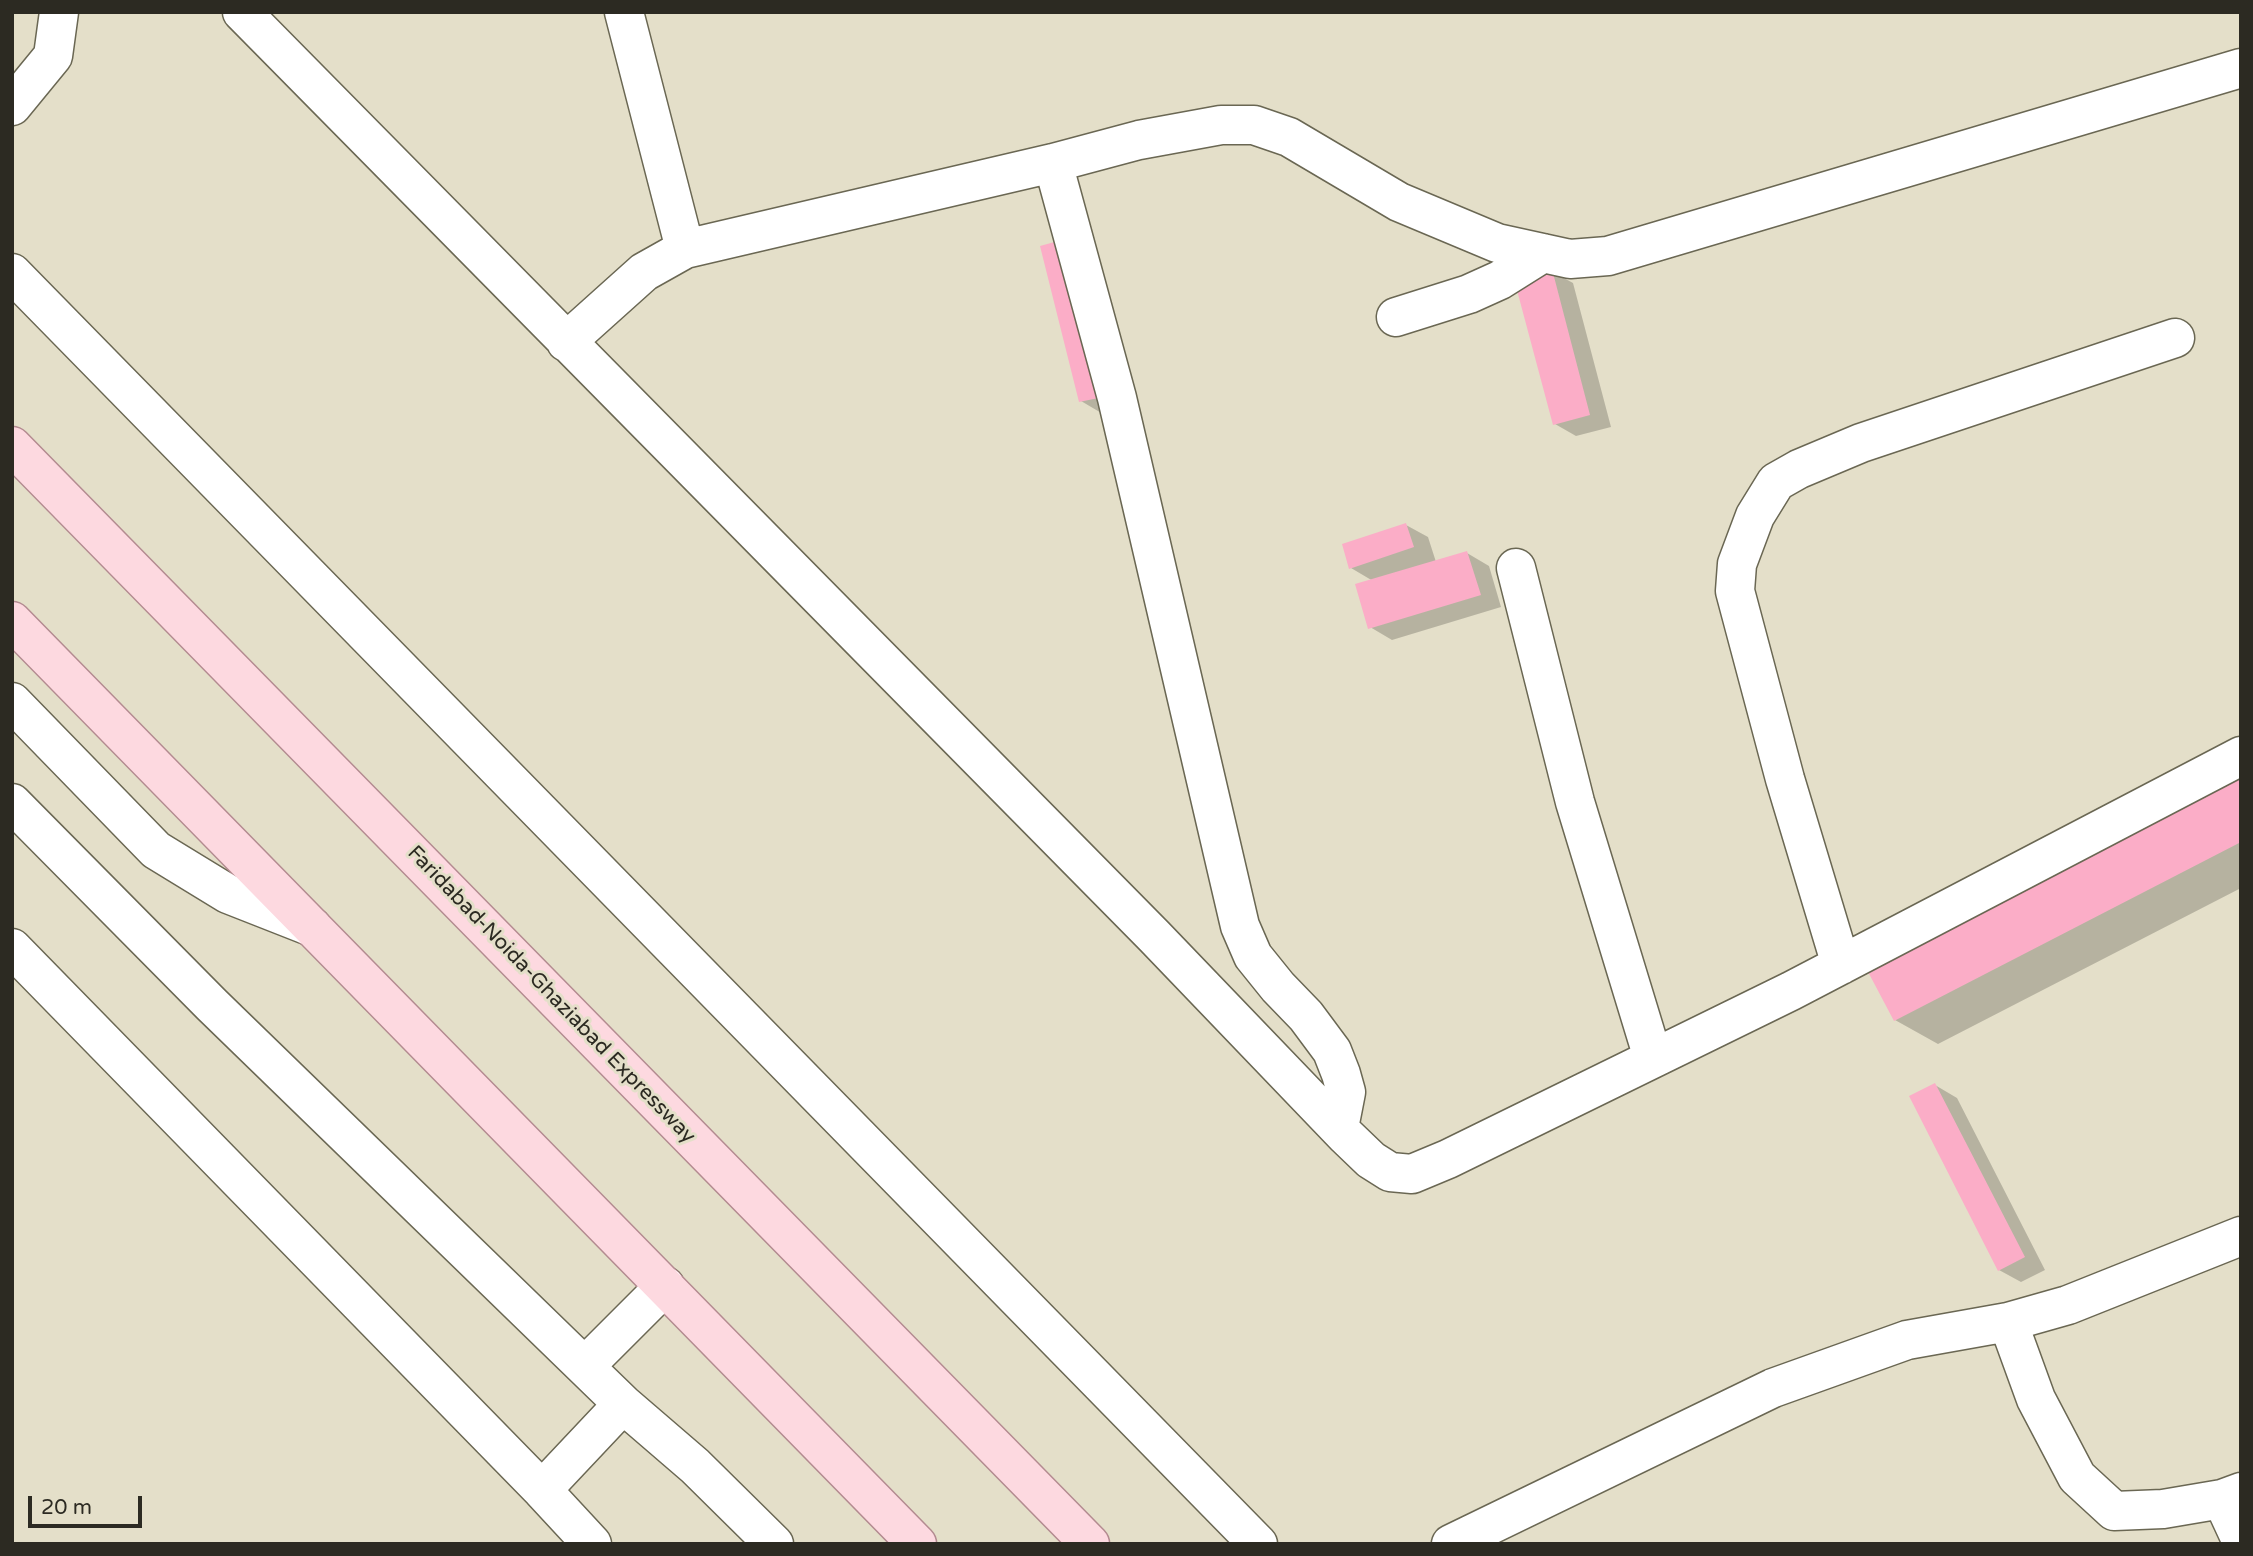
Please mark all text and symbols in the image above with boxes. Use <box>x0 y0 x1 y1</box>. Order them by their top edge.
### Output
street label: Faridabad-Noida-Ghaziabad Expressway <box>402 841 700 1149</box>
scale bar <box>32 1482 145 1526</box>
text: 20 m <box>41 1495 92 1520</box>

